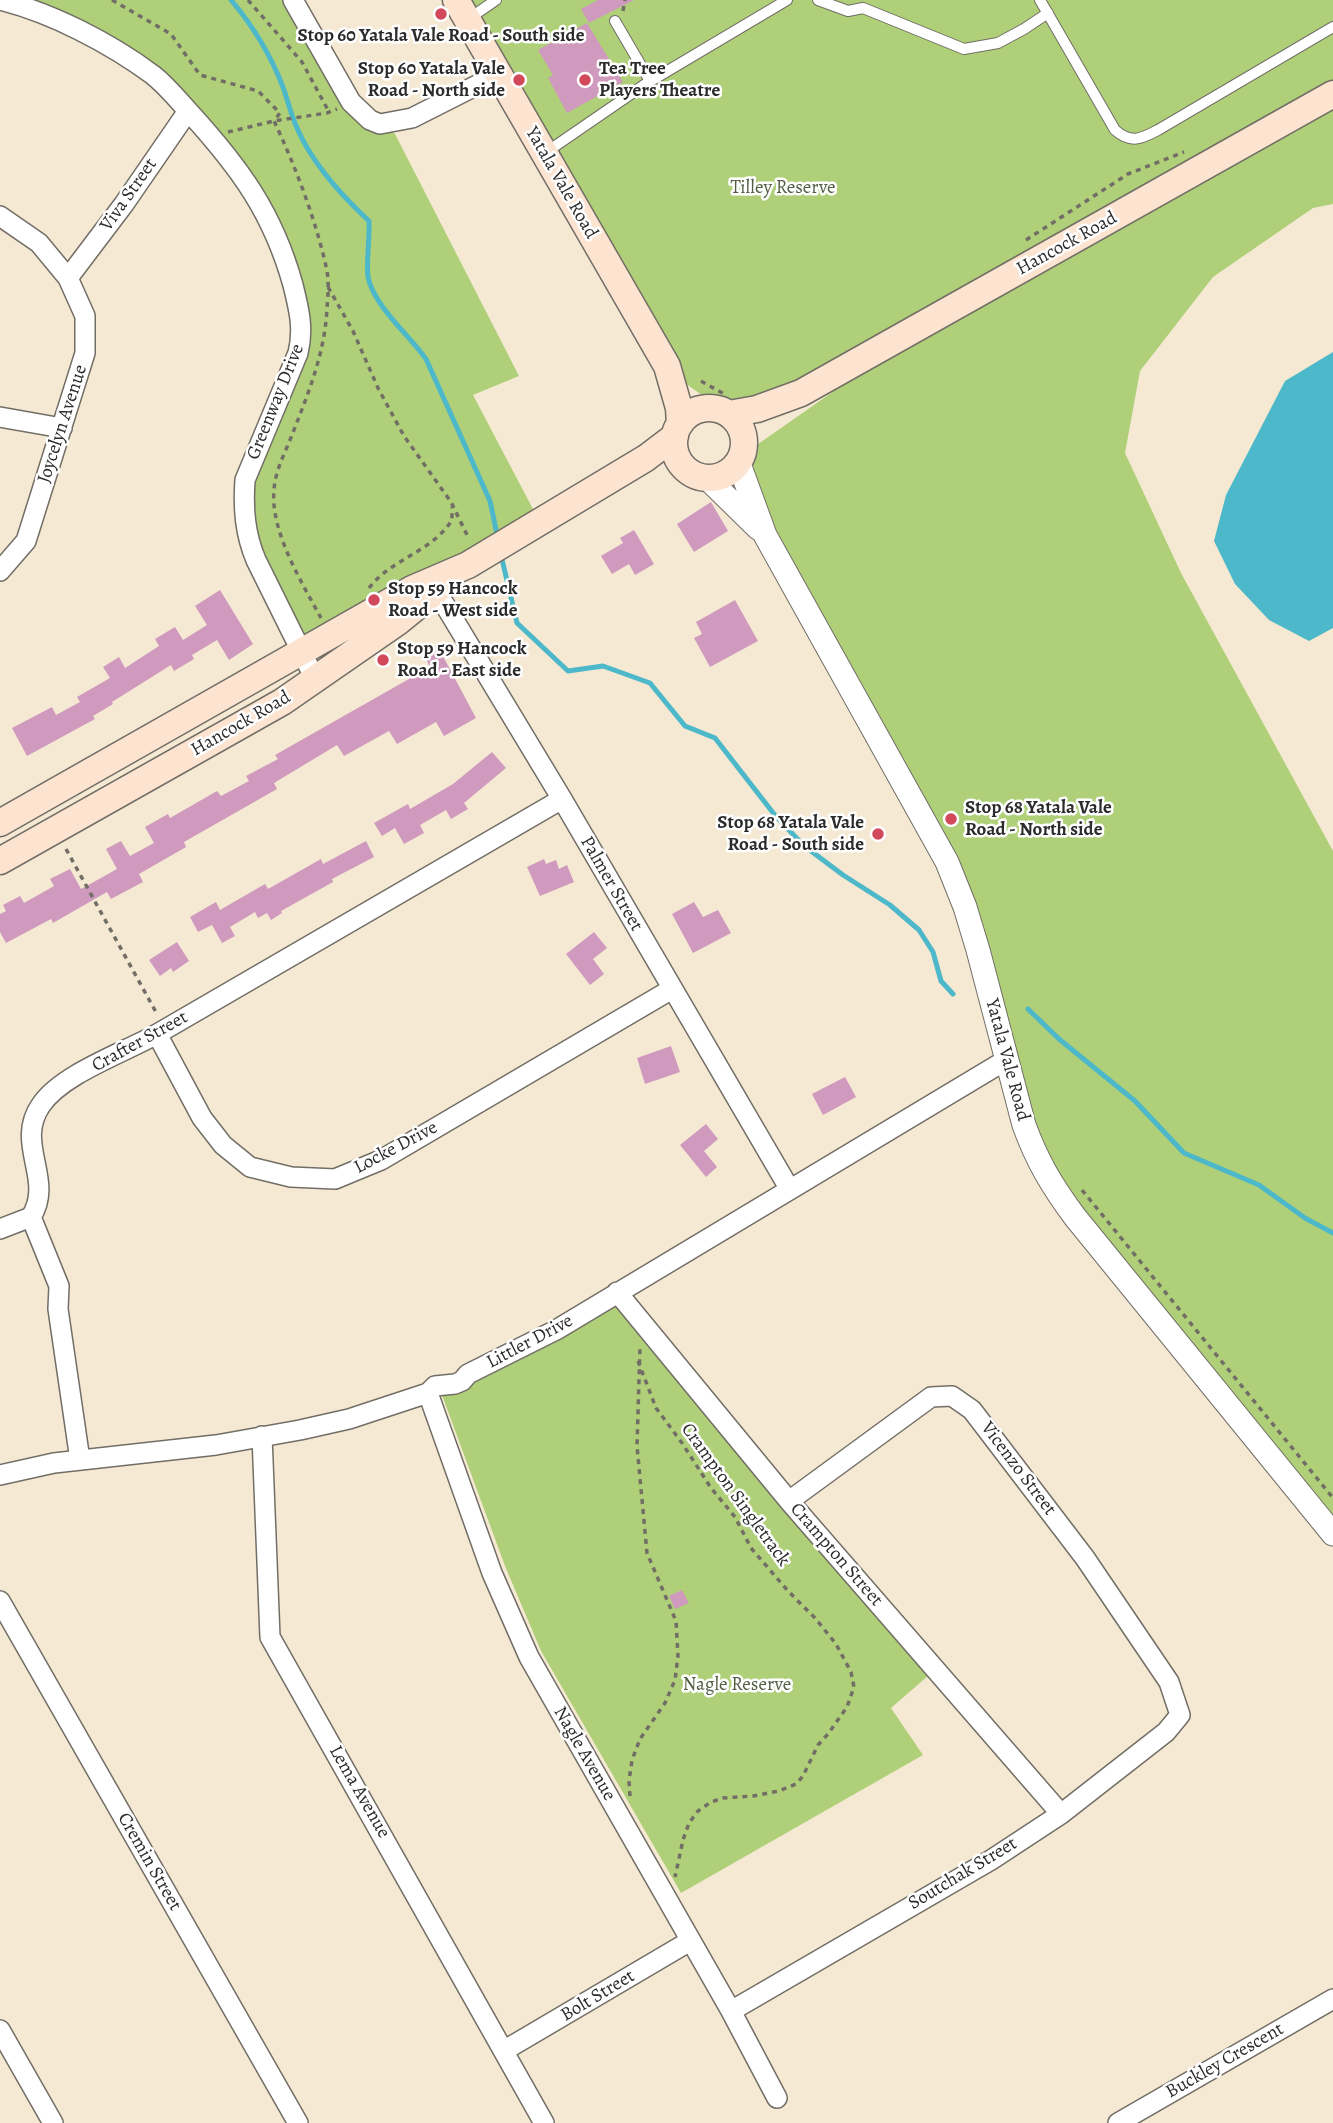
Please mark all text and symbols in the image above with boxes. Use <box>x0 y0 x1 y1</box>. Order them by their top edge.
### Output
marker: Stop 60 Yatala Vale Road - South side <box>433 6 449 22</box>
place label: Stop 60 Yatala Vale Road - South side <box>297 25 585 47</box>
place label: Stop 60 Yatala Vale Road - North side <box>358 58 505 102</box>
place label: Tea Tree Players Theatre <box>599 58 720 102</box>
marker: Stop 60 Yatala Vale Road - North side <box>511 72 527 88</box>
marker: Tea Tree Players Theatre <box>577 72 593 88</box>
street label: Yatala Vale Road <box>520 123 602 243</box>
street label: Viva Street <box>96 154 162 236</box>
park label: Tilley Reserve <box>730 177 836 199</box>
street label: Hancock Road <box>1013 207 1121 281</box>
street label: Greenway Drive <box>242 341 310 463</box>
street label: Joycelyn Avenue <box>33 362 93 486</box>
place label: Stop 59 Hancock Road - West side <box>388 578 518 622</box>
marker: Stop 59 Hancock Road - West side <box>366 592 382 608</box>
place label: Stop 59 Hancock Road - East side <box>397 638 526 682</box>
marker: Stop 59 Hancock Road - East side <box>375 652 391 668</box>
street label: Hancock Road <box>187 686 295 762</box>
place label: Stop 68 Yatala Vale Road - North side <box>965 797 1112 841</box>
marker: Stop 68 Yatala Vale Road - North side <box>943 811 959 827</box>
place label: Stop 68 Yatala Vale Road - South side <box>717 812 864 856</box>
marker: Stop 68 Yatala Vale Road - South side <box>870 826 886 842</box>
street label: Palmer Street <box>575 833 647 935</box>
street label: Yatala Vale Road <box>980 996 1034 1124</box>
street label: Crafter Street <box>88 1006 192 1078</box>
street label: Locke Drive <box>350 1117 442 1179</box>
street label: Littler Drive <box>483 1310 577 1374</box>
street label: Vicenzo Street <box>975 1418 1061 1520</box>
street label: Crampton Singletrack <box>675 1419 795 1571</box>
street label: Crampton Street <box>785 1498 887 1612</box>
park label: Nagle Reserve <box>683 1674 791 1696</box>
street label: Nagle Avenue <box>548 1703 620 1805</box>
street label: Lema Avenue <box>323 1742 395 1842</box>
street label: Cremin Street <box>112 1809 186 1915</box>
street label: Soutchak Street <box>905 1833 1021 1915</box>
street label: Bolt Street <box>557 1965 639 2027</box>
street label: Buckley Crescent <box>1162 2018 1288 2104</box>

